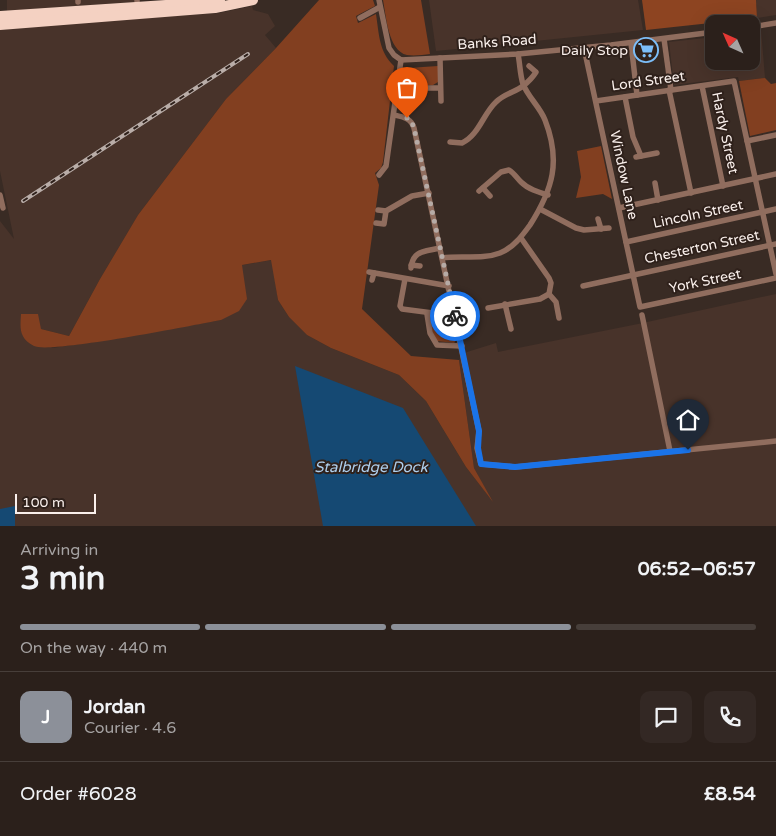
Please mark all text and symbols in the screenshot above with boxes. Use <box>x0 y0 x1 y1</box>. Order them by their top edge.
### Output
north arrow <box>705 15 760 70</box>
map controls <box>705 15 760 70</box>
street label: Banks Road <box>457 31 537 53</box>
supermarket icon: Daily Stop <box>633 37 659 63</box>
place label: Daily Stop <box>561 42 628 59</box>
pin <box>386 67 428 118</box>
street label: Lord Street <box>610 67 687 95</box>
icon: bag <box>393 74 421 102</box>
street label: Hardy Street <box>708 90 742 176</box>
street label: Window Lane <box>606 129 642 221</box>
street label: Lincoln Street <box>651 196 745 232</box>
street label: Chesterton Street <box>643 226 762 268</box>
street label: York Street <box>667 265 743 297</box>
courier <box>430 291 480 341</box>
icon: bike <box>441 302 469 330</box>
pin <box>667 399 709 450</box>
icon: home <box>674 406 702 434</box>
water label: Stalbridge Dock <box>314 458 429 476</box>
scale bar <box>15 491 96 514</box>
text: 100 m <box>22 494 65 511</box>
text: Arriving in <box>20 540 98 560</box>
text: 06:52–06:57 <box>638 558 756 580</box>
text: 3 min <box>20 560 105 598</box>
text: On the way · 440 m <box>20 638 167 658</box>
button: chat <box>640 691 692 743</box>
button: phone <box>704 691 756 743</box>
text: Jordan <box>84 696 146 718</box>
text: J <box>42 706 50 728</box>
text: Courier · 4.6 <box>84 718 176 738</box>
text: Order #6028 <box>20 783 137 805</box>
text: £8.54 <box>704 783 756 805</box>

